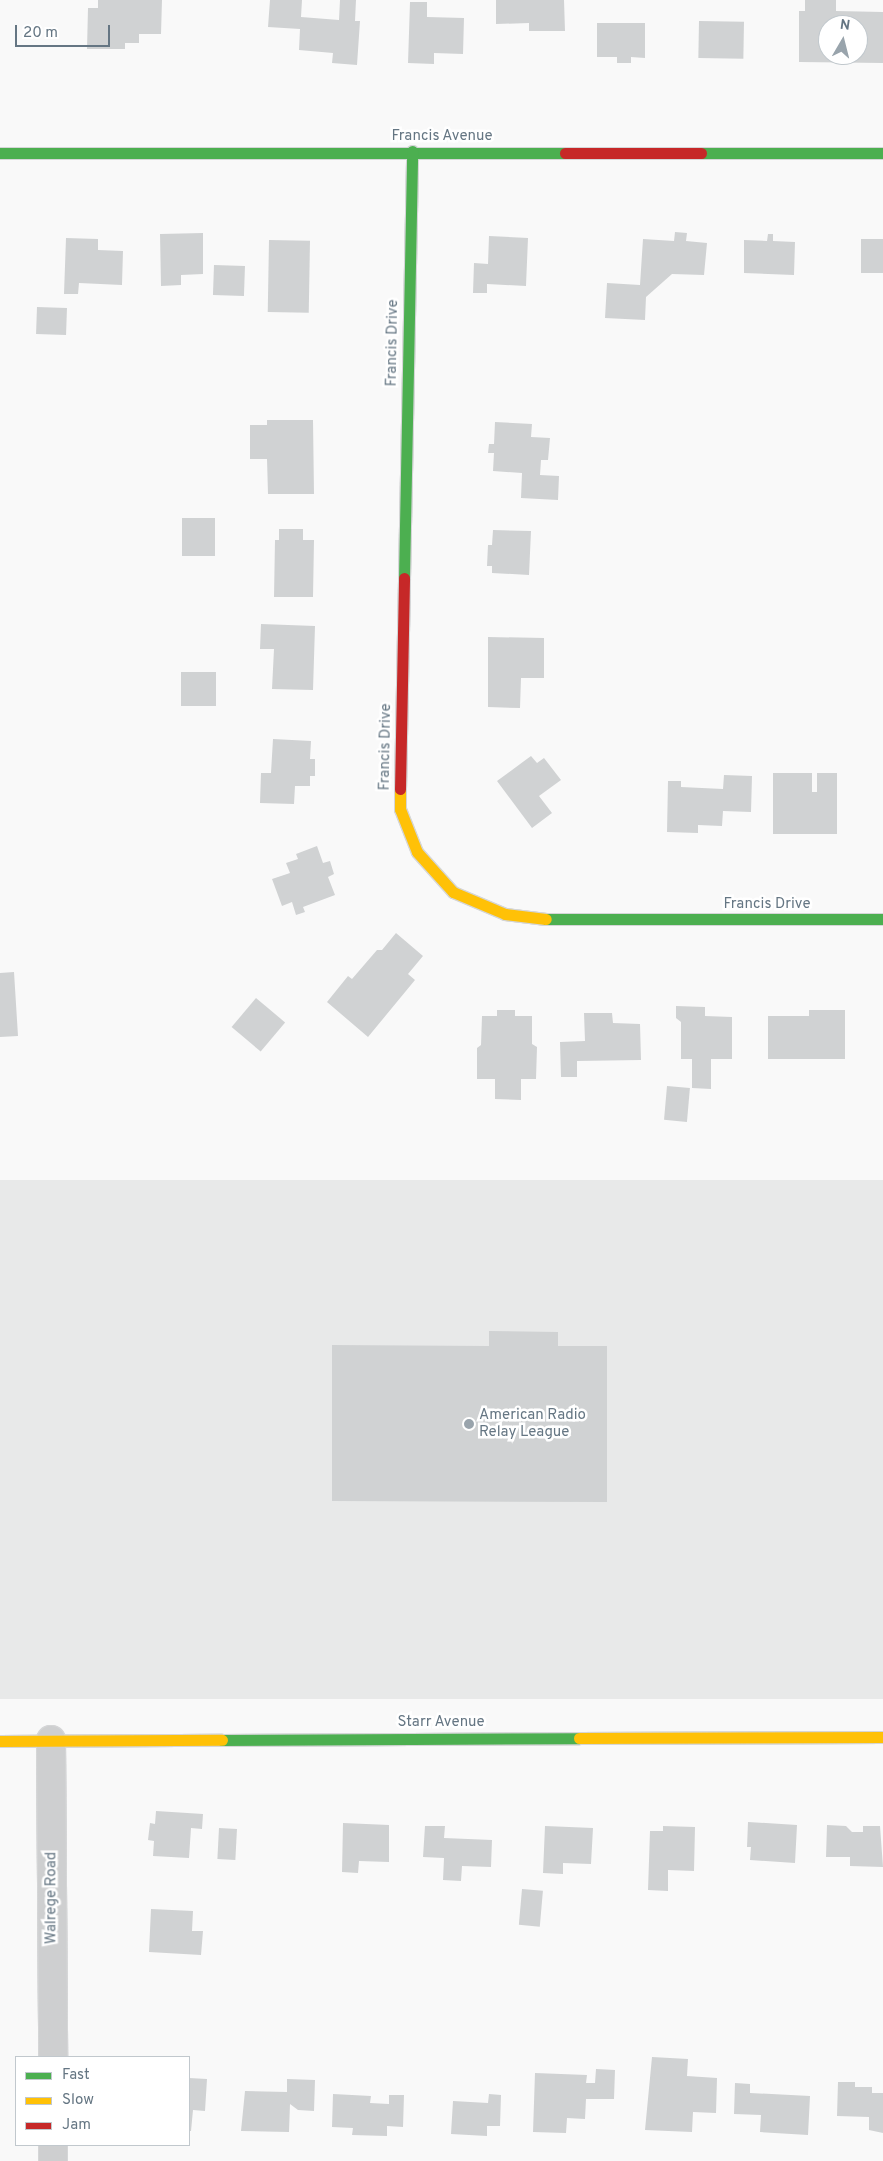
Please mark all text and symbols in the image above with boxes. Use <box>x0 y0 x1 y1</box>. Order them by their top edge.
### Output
scale bar <box>18 15 112 47</box>
north arrow <box>818 15 868 65</box>
text: N <box>839 17 851 35</box>
text: 20 m <box>23 24 58 43</box>
street label: Francis Avenue <box>391 128 493 146</box>
street label: Francis Drive <box>383 299 403 387</box>
street label: Francis Drive <box>376 703 396 791</box>
street label: Francis Drive <box>724 896 810 914</box>
place label: American Radio Relay League <box>479 1406 586 1441</box>
marker: American Radio Relay League <box>463 1418 475 1430</box>
street label: Starr Avenue <box>397 1714 485 1732</box>
street label: Walrege Road <box>43 1852 61 1944</box>
legend <box>15 2056 190 2146</box>
text: Fast <box>62 2066 90 2085</box>
text: Slow <box>62 2091 94 2110</box>
text: Jam <box>62 2116 91 2135</box>

